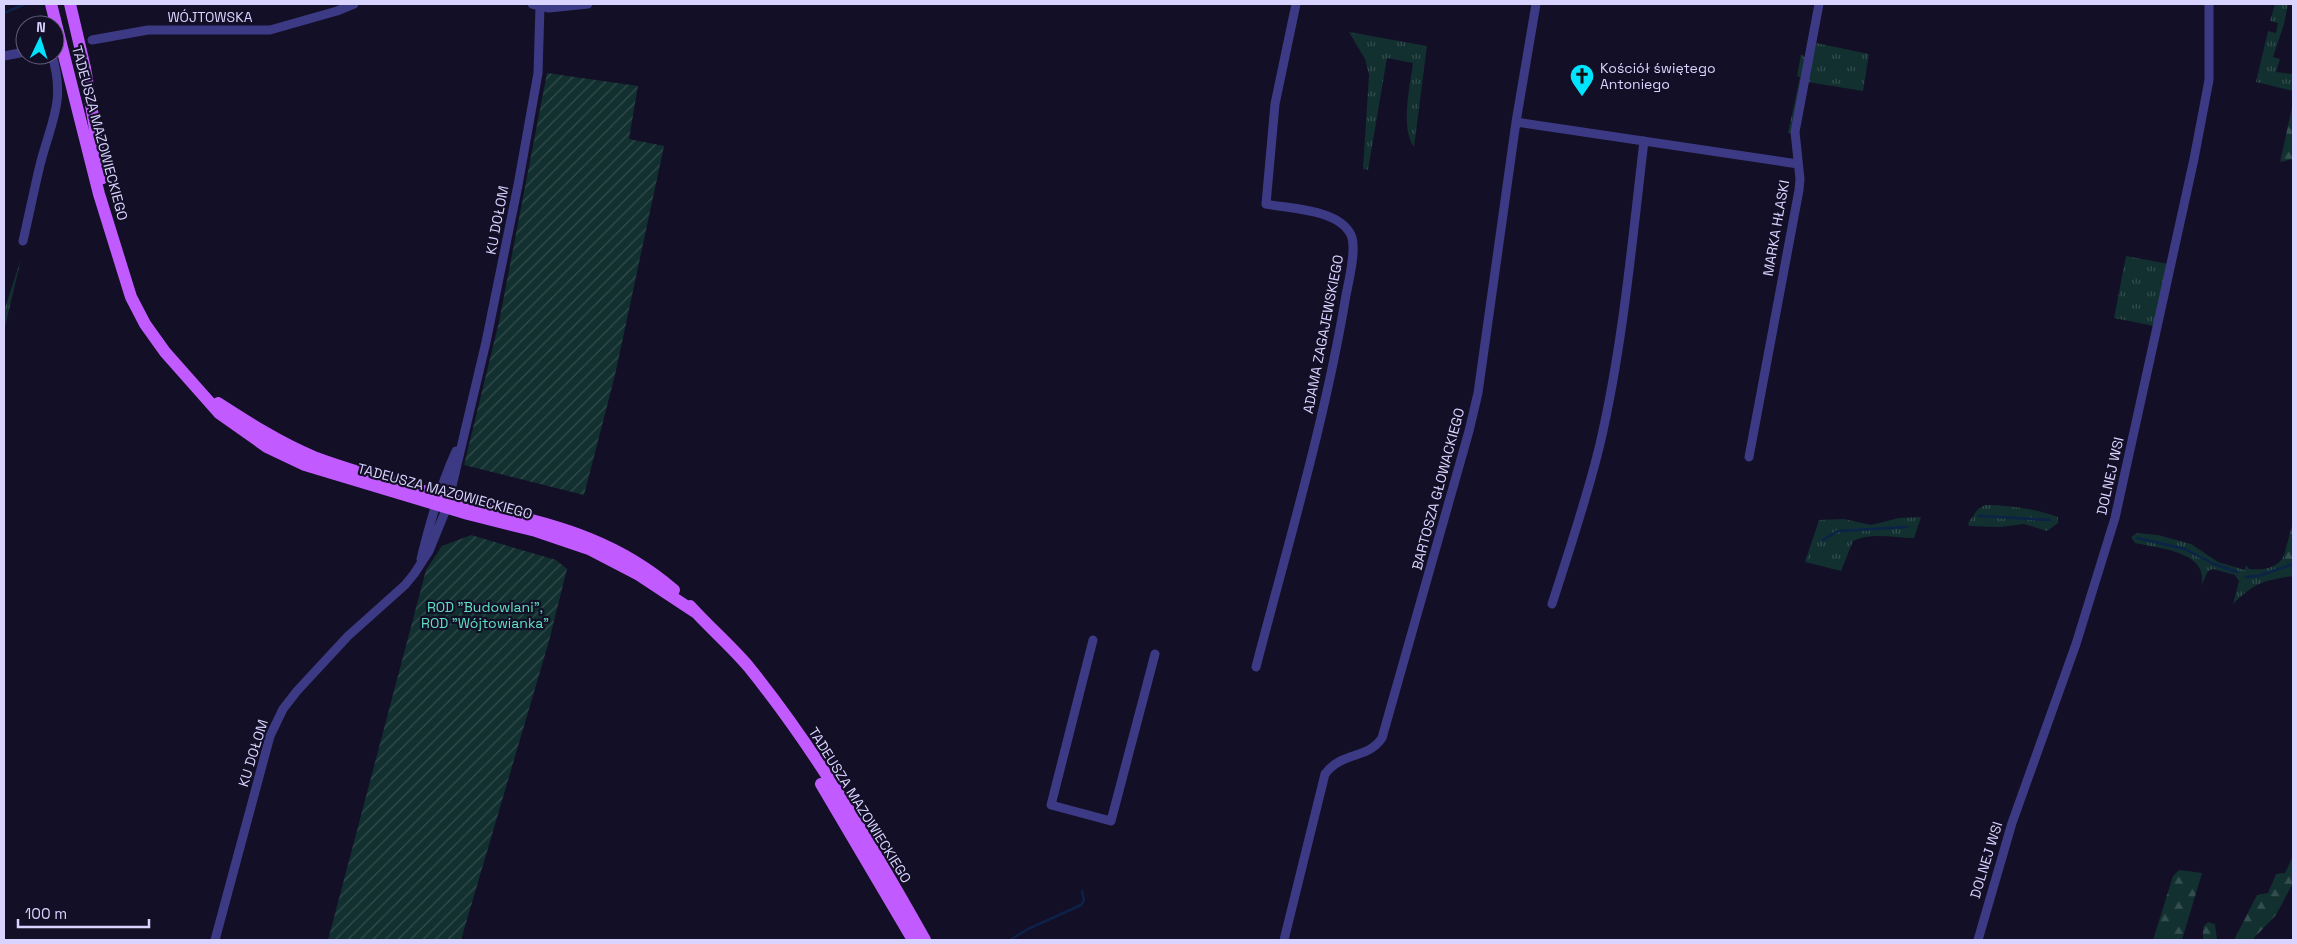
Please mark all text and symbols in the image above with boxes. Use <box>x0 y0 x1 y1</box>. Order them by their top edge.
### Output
street label: WÓJTOWSKA <box>167 8 253 26</box>
north arrow <box>15 15 65 65</box>
text: N <box>36 18 46 36</box>
street label: TADEUSZA MAZOWIECKIEGO <box>68 44 132 222</box>
place label: Kościół świętego Antoniego <box>1600 59 1716 93</box>
church icon: Kościół świętego Antoniego <box>1569 63 1595 97</box>
street label: MARKA HŁASKI <box>1759 178 1793 278</box>
street label: KU DOŁOM <box>482 184 512 256</box>
street label: ADAMA ZAGAJEWSKIEGO <box>1299 253 1347 415</box>
street label: BARTOSZA GŁOWACKIEGO <box>1408 406 1468 572</box>
street label: DOLNEJ WSI <box>2092 435 2128 517</box>
street label: TADEUSZA MAZOWIECKIEGO <box>356 459 534 523</box>
park label: ROD "Budowlani", ROD "Wójtowianka" <box>421 598 549 632</box>
street label: KU DOŁOM <box>234 717 272 789</box>
street label: TADEUSZA MAZOWIECKIEGO <box>805 724 915 886</box>
street label: DOLNEJ WSI <box>1966 819 2006 901</box>
scale bar <box>18 896 149 928</box>
text: 100 m <box>25 904 67 923</box>

